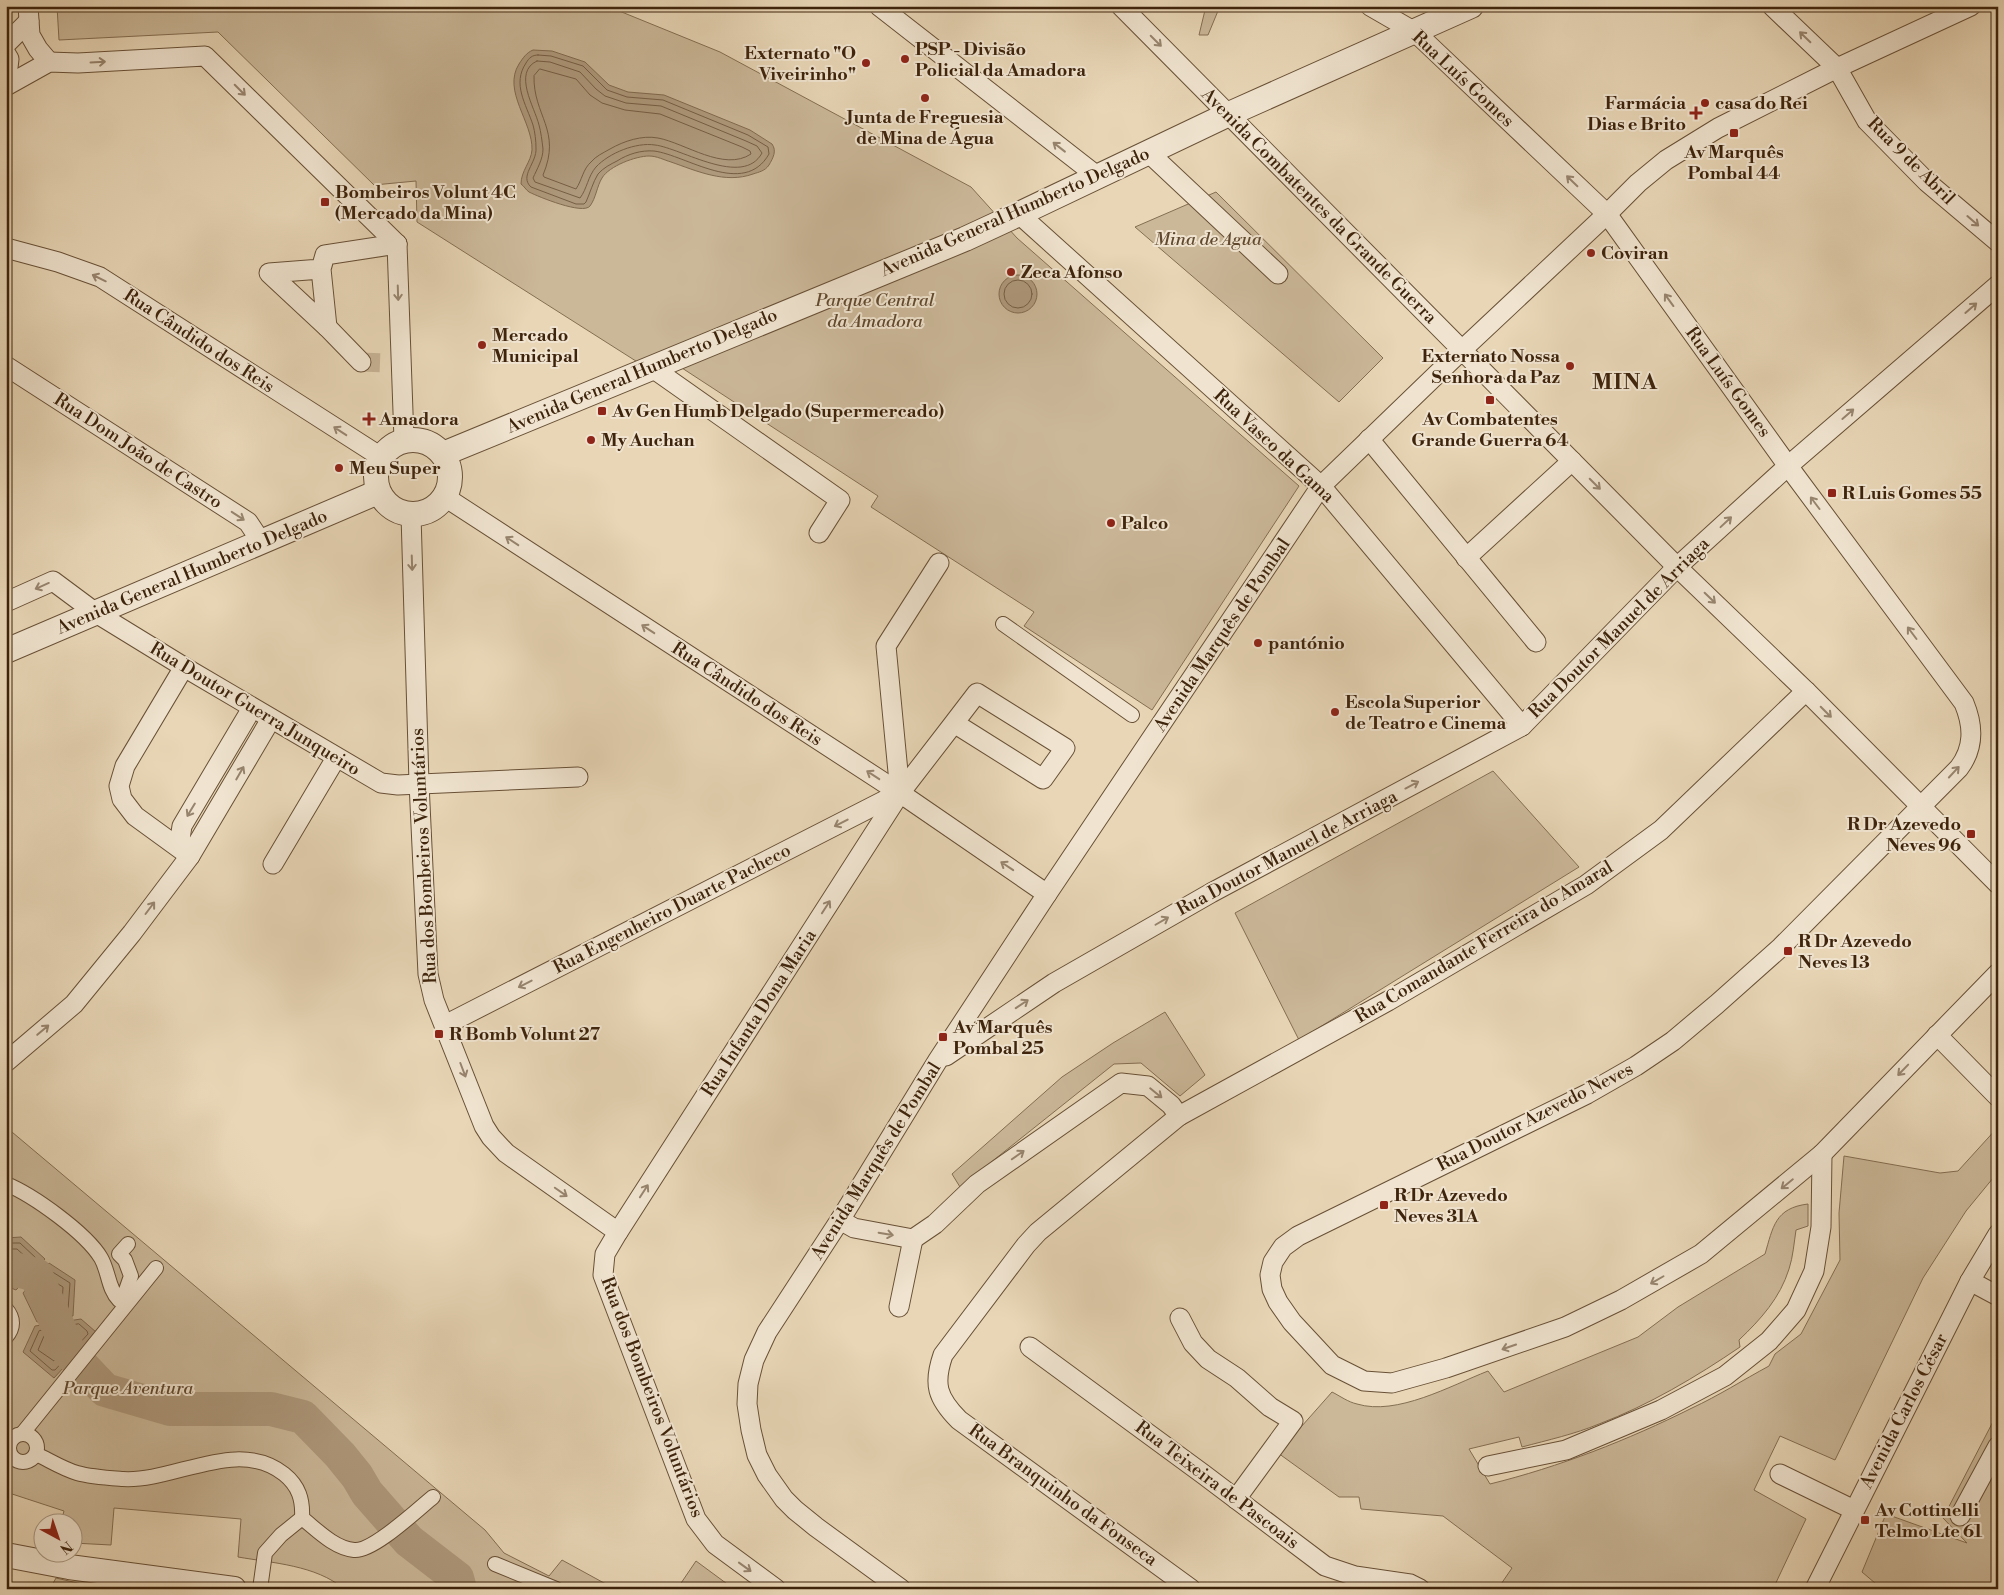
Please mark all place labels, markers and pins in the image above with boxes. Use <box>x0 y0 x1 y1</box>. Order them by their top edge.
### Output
place label: PSP - Divisão Policial da Amadora <box>915 38 1086 82</box>
place label: Externato "O Viveirinho" <box>744 42 856 86</box>
marker: PSP - Divisão Policial da Amadora <box>899 53 911 65</box>
marker: Externato "O Viveirinho" <box>860 57 872 69</box>
marker: Junta de Freguesia de Mina de Água <box>919 92 931 104</box>
place label: Farmácia Dias e Brito <box>1587 92 1686 136</box>
place label: casa do Rei <box>1715 92 1808 115</box>
marker: casa do Rei <box>1699 97 1711 109</box>
place label: Junta de Freguesia de Mina de Água <box>843 106 1004 150</box>
marker: Farmácia Dias e Brito <box>1690 107 1702 119</box>
marker: Av Marquês Pombal 44 <box>1728 127 1740 139</box>
place label: Av Marquês Pombal 44 <box>1683 141 1784 185</box>
place label: Bombeiros Volunt 4C (Mercado da Mina) <box>335 181 516 225</box>
marker: Bombeiros Volunt 4C (Mercado da Mina) <box>319 196 331 208</box>
place label: Coviran <box>1601 242 1668 265</box>
marker: Coviran <box>1585 247 1597 259</box>
place label: Zeca Afonso <box>1021 261 1123 284</box>
marker: Zeca Afonso <box>1005 266 1017 278</box>
place label: Mercado Municipal <box>492 324 579 368</box>
marker: Mercado Municipal <box>476 339 488 351</box>
place label: Externato Nossa Senhora da Paz <box>1421 345 1560 389</box>
marker: Externato Nossa Senhora da Paz <box>1564 360 1576 372</box>
marker: Av Combatentes Grande Guerra 64 <box>1484 394 1496 406</box>
place label: Av Gen Humb Delgado (Supermercado) <box>611 400 945 423</box>
marker: Av Gen Humb Delgado (Supermercado) <box>596 405 608 417</box>
place label: Amadora <box>378 408 459 431</box>
place label: Av Combatentes Grande Guerra 64 <box>1411 408 1569 452</box>
marker: Amadora <box>363 413 375 425</box>
place label: My Auchan <box>601 429 695 452</box>
marker: My Auchan <box>585 434 597 446</box>
place label: Meu Super <box>349 457 441 480</box>
marker: Meu Super <box>333 462 345 474</box>
place label: R Luis Gomes 55 <box>1842 482 1982 505</box>
marker: R Luis Gomes 55 <box>1826 487 1838 499</box>
place label: Palco <box>1121 512 1168 535</box>
marker: Palco <box>1105 517 1117 529</box>
place label: pantónio <box>1268 632 1345 655</box>
marker: pantónio <box>1252 637 1264 649</box>
place label: Escola Superior de Teatro e Cinema <box>1345 691 1507 735</box>
marker: Escola Superior de Teatro e Cinema <box>1329 706 1341 718</box>
place label: R Dr Azevedo Neves 96 <box>1847 813 1961 857</box>
marker: R Dr Azevedo Neves 96 <box>1965 828 1977 840</box>
place label: R Dr Azevedo Neves 13 <box>1798 930 1912 974</box>
marker: R Dr Azevedo Neves 13 <box>1782 945 1794 957</box>
place label: Av Marquês Pombal 25 <box>952 1016 1053 1060</box>
place label: R Bomb Volunt 27 <box>449 1023 601 1046</box>
marker: R Bomb Volunt 27 <box>433 1028 445 1040</box>
marker: Av Marquês Pombal 25 <box>937 1031 949 1043</box>
place label: R Dr Azevedo Neves 31A <box>1394 1184 1508 1228</box>
marker: R Dr Azevedo Neves 31A <box>1378 1199 1390 1211</box>
place label: Av Cottinelli Telmo Lte 61 <box>1874 1499 1983 1543</box>
marker: Av Cottinelli Telmo Lte 61 <box>1859 1514 1871 1526</box>

